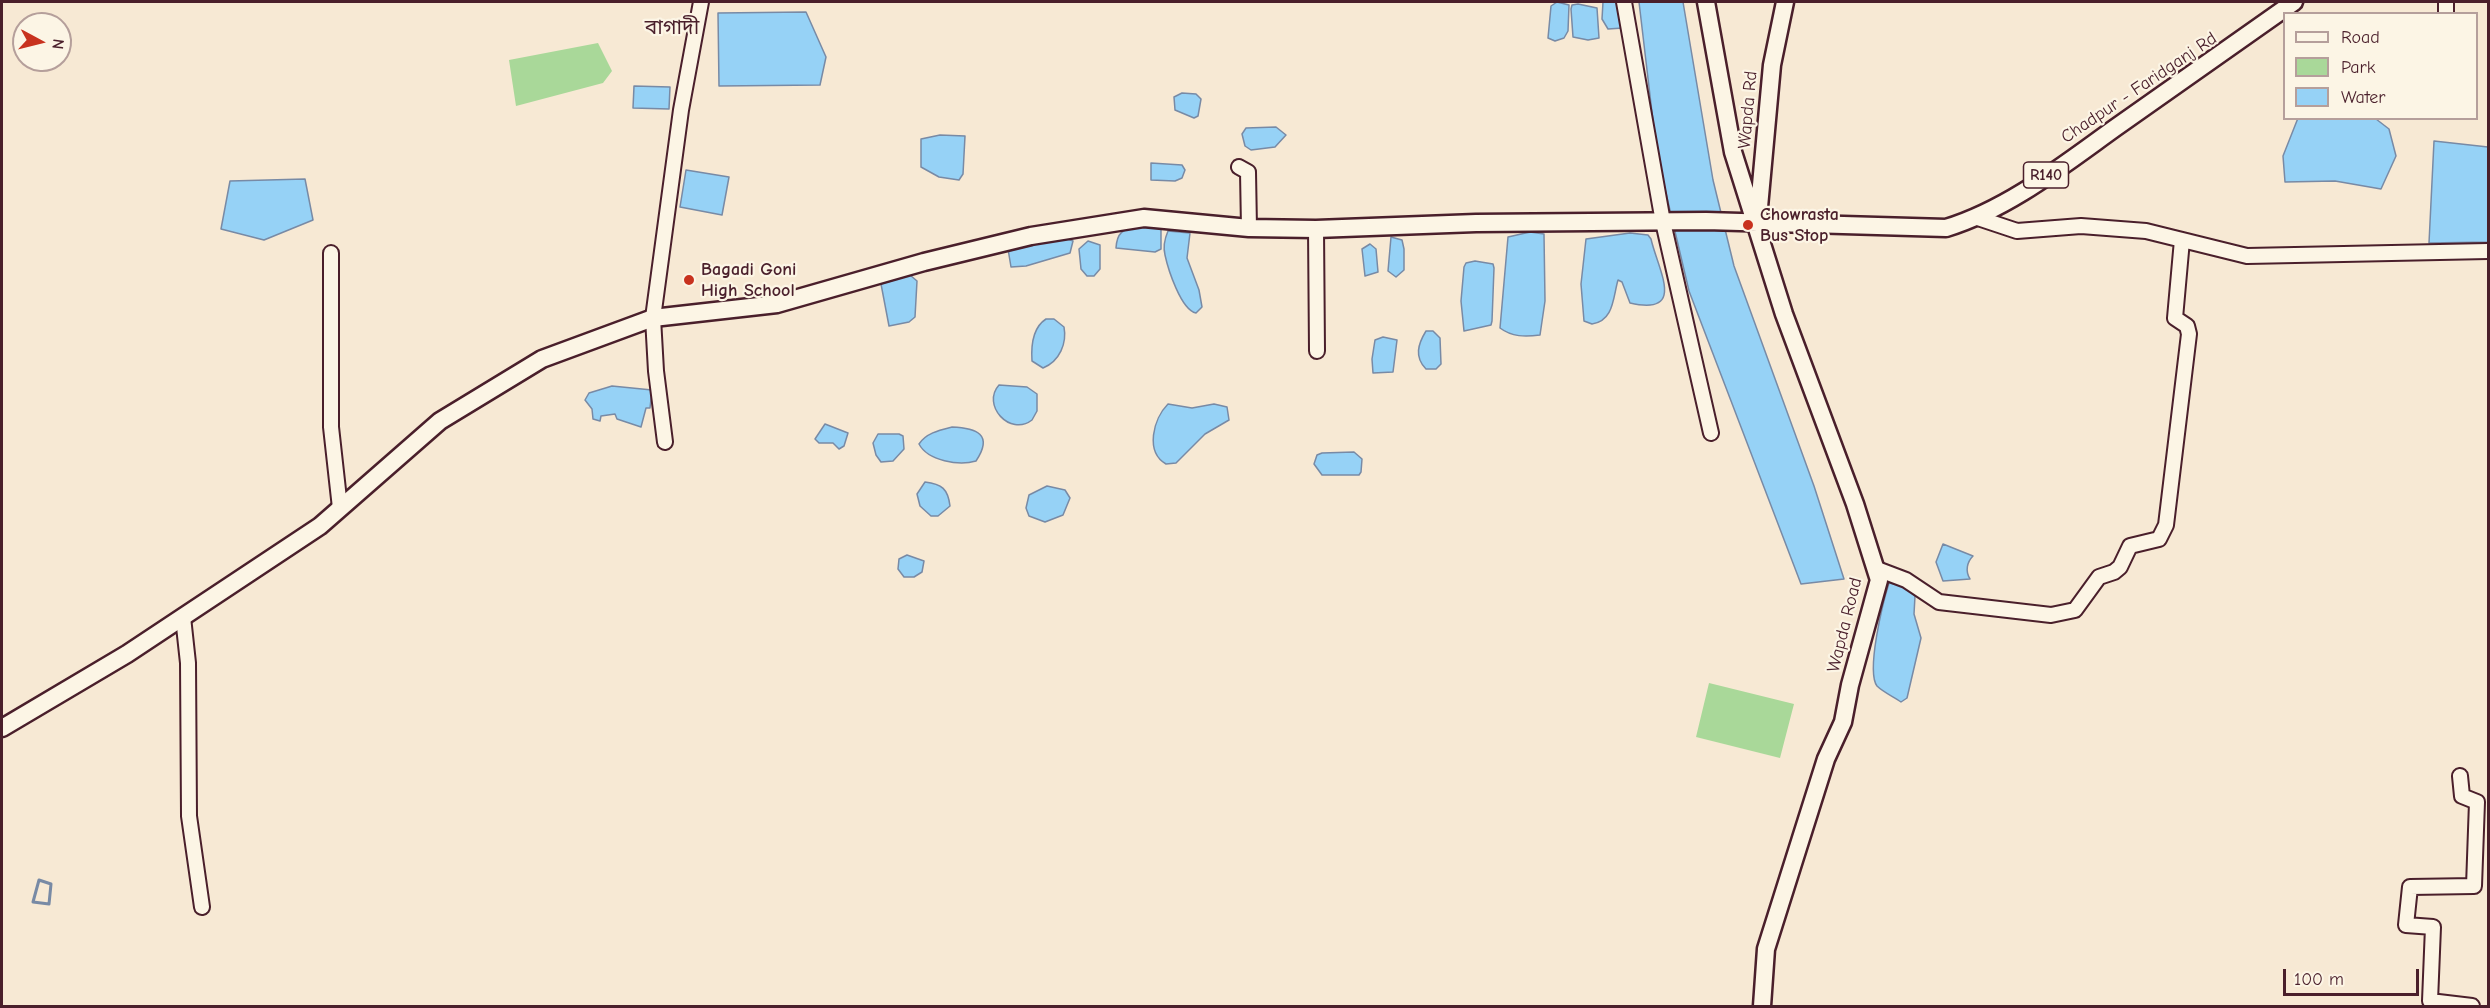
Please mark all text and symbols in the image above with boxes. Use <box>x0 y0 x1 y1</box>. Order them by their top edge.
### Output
north arrow <box>12 12 72 72</box>
legend <box>2283 12 2478 120</box>
district label: বাগাদী <box>645 15 699 41</box>
text: Road <box>2341 27 2380 48</box>
street label: Chadpur - Faridganj Rd <box>2057 28 2221 148</box>
text: N <box>48 38 67 50</box>
text: Park <box>2341 57 2375 78</box>
street label: Wapda Rd <box>1734 70 1762 150</box>
text: Water <box>2341 87 2385 108</box>
road number: R140 <box>2024 162 2068 188</box>
place label: Chowrasta Bus Stop <box>1760 204 1839 246</box>
marker: Chowrasta Bus Stop <box>1741 218 1755 232</box>
place label: Bagadi Goni High School <box>701 259 796 302</box>
marker: Bagadi Goni High School <box>682 273 696 287</box>
street label: Wapda Road <box>1823 575 1867 675</box>
scale bar <box>2286 957 2422 995</box>
text: 100 m <box>2294 969 2344 990</box>

